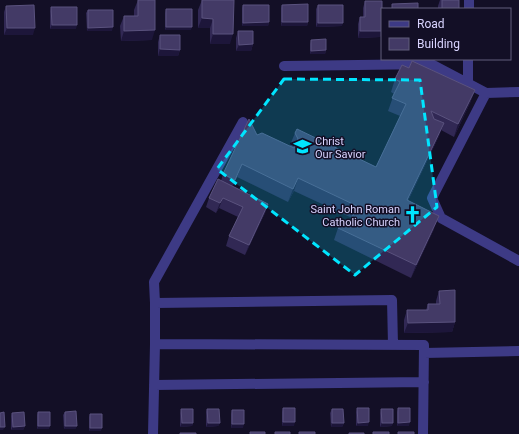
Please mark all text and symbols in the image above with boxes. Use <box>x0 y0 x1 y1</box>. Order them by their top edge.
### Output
legend <box>381 8 511 60</box>
text: Road <box>417 17 445 31</box>
text: Building <box>417 37 460 51</box>
place label: Christ Our Savior <box>315 135 366 161</box>
school or university icon: Christ Our Savior <box>292 137 312 157</box>
place label: Saint John Roman Catholic Church <box>310 203 400 229</box>
church icon: Saint John Roman Catholic Church <box>403 205 423 225</box>

